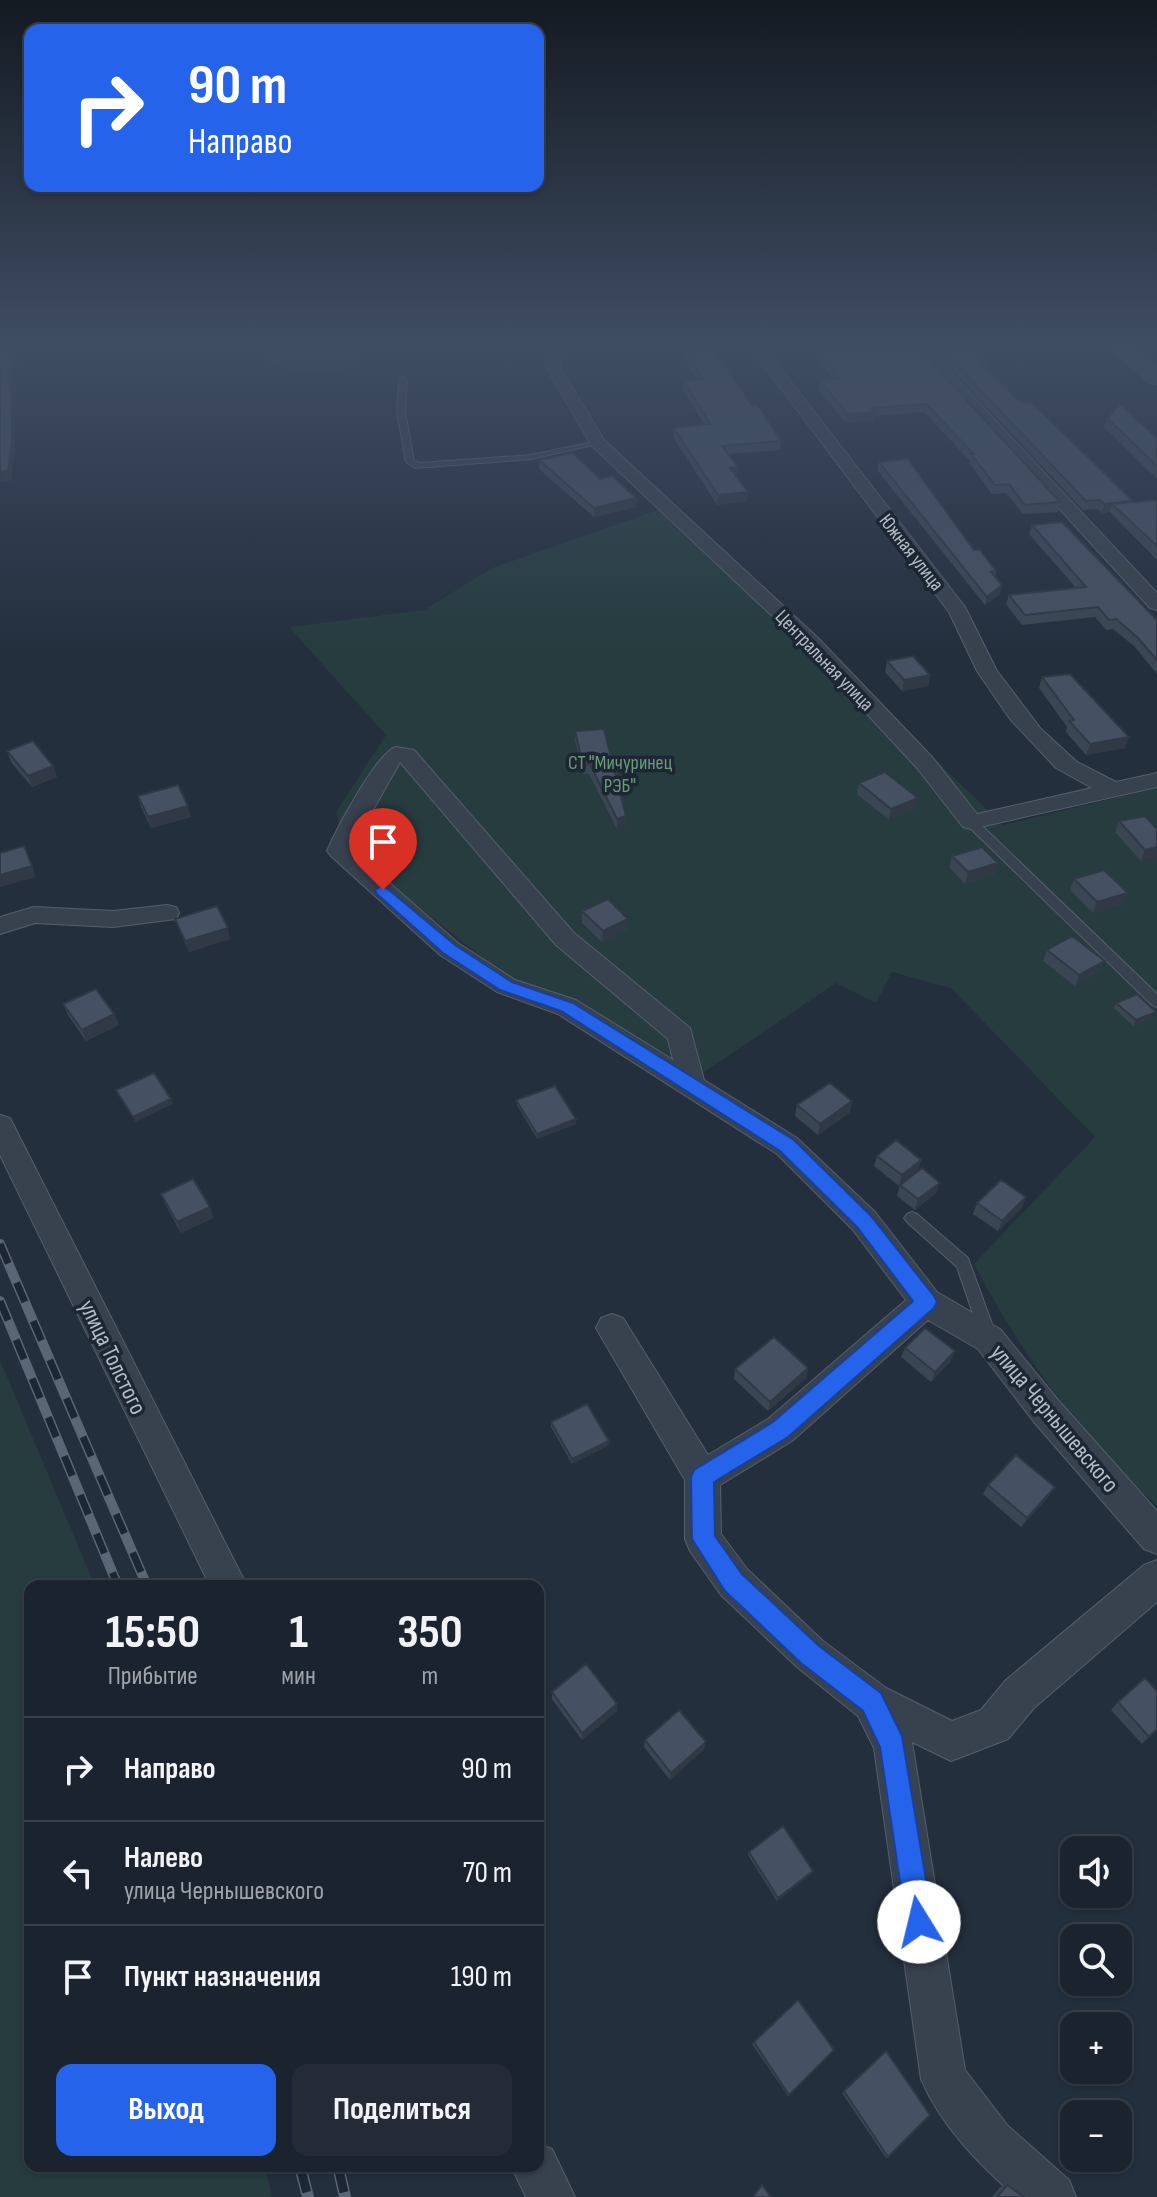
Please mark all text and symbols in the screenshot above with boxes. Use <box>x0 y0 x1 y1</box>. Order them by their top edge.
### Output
text: 90 m <box>188 53 287 120</box>
icon: right <box>56 56 160 160</box>
text: Направо <box>188 121 292 164</box>
street label: Южная улица <box>874 509 949 596</box>
street label: Центральная улица <box>770 605 879 716</box>
park label: СТ "Мичуринец РЭБ" <box>568 751 673 798</box>
pin <box>349 808 417 890</box>
icon: arrive <box>361 820 405 864</box>
street label: улица Толстого <box>72 1295 153 1419</box>
street label: улица Чернышевского <box>984 1338 1125 1498</box>
text: 15:50 <box>105 1604 200 1661</box>
text: 1 <box>289 1604 308 1661</box>
text: 350 <box>397 1604 463 1661</box>
text: Прибытие <box>108 1661 198 1692</box>
text: мин <box>281 1661 316 1692</box>
text: m <box>422 1661 438 1692</box>
icon: right <box>56 1747 100 1791</box>
text: Направо <box>124 1751 216 1787</box>
text: 90 m <box>461 1751 512 1787</box>
map controls <box>1060 1836 1132 2172</box>
button: sound <box>1060 1836 1132 1908</box>
text: Налево <box>124 1840 203 1876</box>
icon: left <box>56 1851 100 1895</box>
text: 70 m <box>463 1855 512 1891</box>
text: улица Чернышевского <box>124 1876 324 1907</box>
position arrow <box>877 1880 961 1964</box>
button: search <box>1060 1924 1132 1996</box>
icon: arrive <box>56 1955 100 1999</box>
text: Пункт назначения <box>124 1959 321 1995</box>
text: 190 m <box>451 1959 512 1995</box>
button: + <box>1060 2012 1132 2084</box>
button: Выход <box>56 2064 276 2156</box>
button: Поделиться <box>292 2064 512 2156</box>
button: − <box>1060 2100 1132 2172</box>

